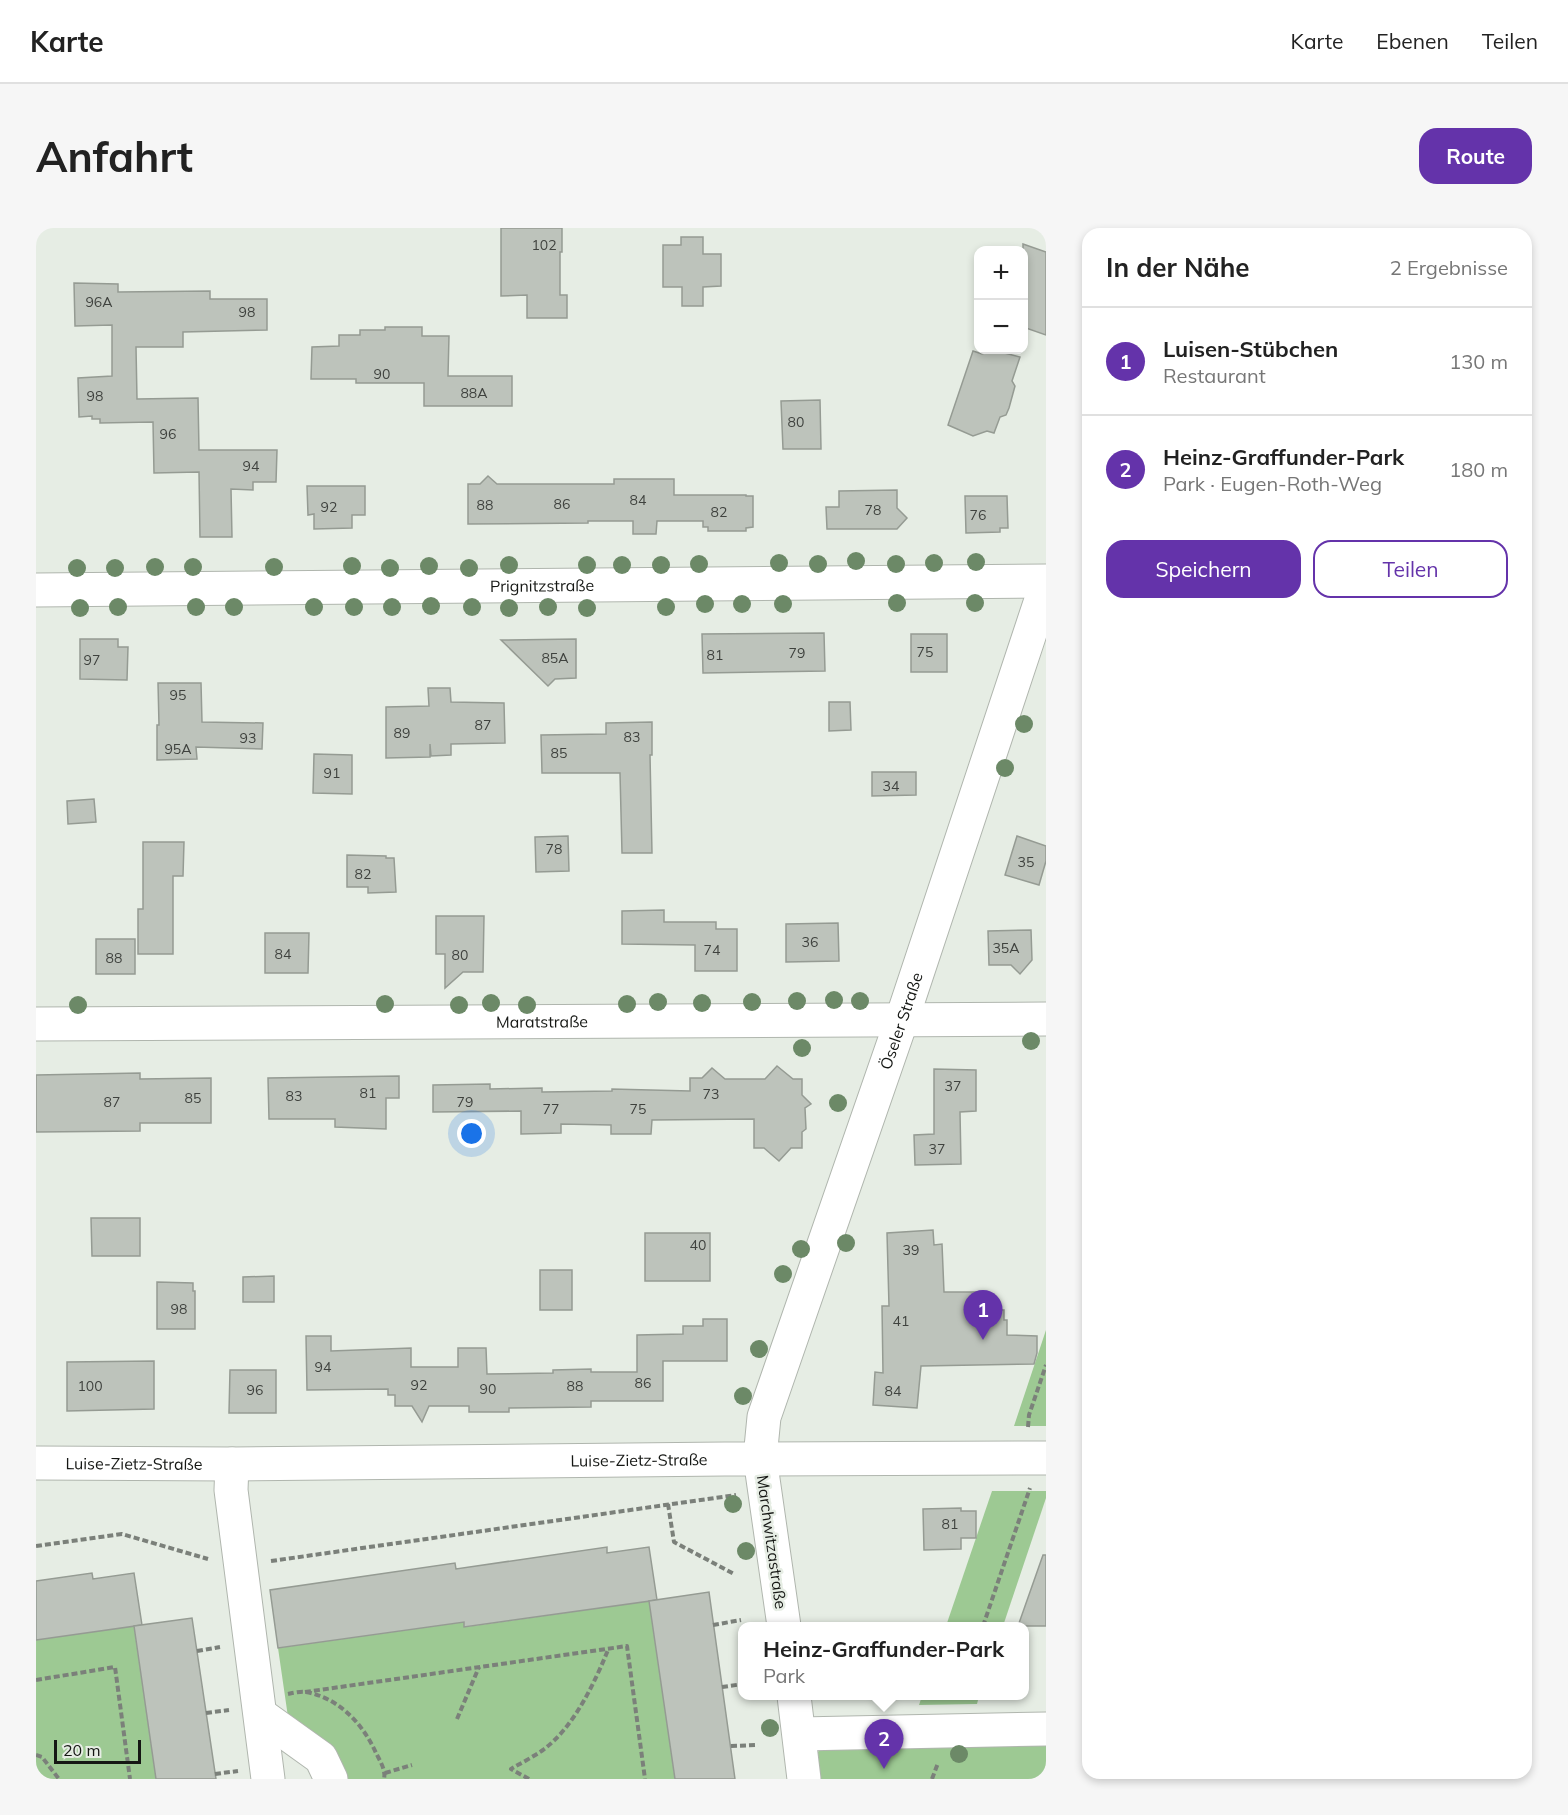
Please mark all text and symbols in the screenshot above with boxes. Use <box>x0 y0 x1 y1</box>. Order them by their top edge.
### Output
text: Karte <box>30 24 104 59</box>
text: Karte <box>1291 28 1343 54</box>
text: Ebenen <box>1376 28 1449 54</box>
text: Teilen <box>1482 28 1538 54</box>
button: Route <box>1419 128 1532 184</box>
text: Anfahrt <box>36 130 193 183</box>
house number: 102 <box>531 236 557 254</box>
map controls <box>974 246 1028 354</box>
button: + <box>974 246 1028 300</box>
text: In der Nähe <box>1106 251 1250 284</box>
text: 2 Ergebnisse <box>1390 255 1508 280</box>
house number: 96A <box>85 293 113 311</box>
button: − <box>974 300 1028 354</box>
house number: 98 <box>239 303 255 321</box>
text: Luisen-Stübchen <box>1163 335 1338 363</box>
text: 1 <box>1120 349 1132 374</box>
text: 130 m <box>1449 349 1508 374</box>
text: Restaurant <box>1163 363 1266 388</box>
house number: 90 <box>374 365 390 383</box>
house number: 88A <box>460 384 488 402</box>
house number: 98 <box>87 387 103 405</box>
house number: 80 <box>788 413 804 431</box>
house number: 96 <box>160 425 176 443</box>
text: Heinz-Graffunder-Park <box>1163 443 1404 471</box>
house number: 94 <box>243 457 260 475</box>
text: 2 <box>1120 457 1132 482</box>
text: 180 m <box>1449 457 1508 482</box>
text: Park · Eugen-Roth-Weg <box>1163 471 1382 496</box>
house number: 84 <box>630 491 647 509</box>
house number: 86 <box>554 495 570 513</box>
house number: 88 <box>477 496 493 514</box>
house number: 92 <box>321 498 337 516</box>
house number: 78 <box>865 501 881 519</box>
house number: 82 <box>711 503 727 521</box>
house number: 76 <box>970 506 986 524</box>
button: Speichern <box>1106 540 1301 598</box>
button: Teilen <box>1313 540 1508 598</box>
street label: Prignitzstraße <box>490 575 594 596</box>
house number: 75 <box>917 643 933 661</box>
house number: 79 <box>789 644 805 662</box>
house number: 81 <box>707 646 723 664</box>
house number: 85A <box>541 649 569 667</box>
house number: 97 <box>84 651 100 669</box>
house number: 95 <box>170 686 186 704</box>
house number: 87 <box>475 716 491 734</box>
house number: 89 <box>394 724 410 742</box>
house number: 83 <box>624 728 640 746</box>
house number: 93 <box>240 729 256 747</box>
house number: 95A <box>164 740 192 758</box>
house number: 85 <box>551 744 567 762</box>
house number: 91 <box>324 764 340 782</box>
house number: 34 <box>883 777 900 795</box>
house number: 78 <box>546 840 562 858</box>
house number: 35 <box>1018 853 1034 871</box>
house number: 82 <box>355 865 371 883</box>
house number: 36 <box>802 933 818 951</box>
house number: 35A <box>992 939 1020 957</box>
house number: 74 <box>704 941 721 959</box>
house number: 84 <box>275 945 292 963</box>
house number: 80 <box>452 946 468 964</box>
house number: 88 <box>106 949 122 967</box>
street label: Öseler Straße <box>875 970 927 1072</box>
street label: Maratstraße <box>496 1011 588 1032</box>
house number: 37 <box>945 1077 961 1095</box>
house number: 81 <box>360 1084 376 1102</box>
house number: 73 <box>703 1085 719 1103</box>
house number: 83 <box>286 1087 302 1105</box>
house number: 85 <box>185 1089 201 1107</box>
house number: 87 <box>104 1093 120 1111</box>
house number: 79 <box>457 1093 473 1111</box>
house number: 77 <box>543 1100 559 1118</box>
house number: 75 <box>630 1100 646 1118</box>
your location <box>457 1119 486 1148</box>
house number: 37 <box>929 1140 945 1158</box>
house number: 40 <box>690 1236 706 1254</box>
house number: 39 <box>903 1241 919 1259</box>
pin: 1 <box>964 1290 1002 1340</box>
house number: 98 <box>171 1300 187 1318</box>
house number: 41 <box>893 1312 909 1330</box>
house number: 94 <box>315 1358 332 1376</box>
house number: 86 <box>635 1374 651 1392</box>
house number: 92 <box>411 1376 427 1394</box>
house number: 100 <box>77 1377 103 1395</box>
house number: 88 <box>567 1377 583 1395</box>
house number: 90 <box>480 1380 496 1398</box>
house number: 96 <box>247 1381 263 1399</box>
house number: 84 <box>885 1382 902 1400</box>
street label: Luise-Zietz-Straße <box>570 1449 708 1471</box>
street label: Luise-Zietz-Straße <box>65 1453 203 1474</box>
street label: Marchwitzastraße <box>753 1474 791 1610</box>
house number: 81 <box>942 1515 958 1533</box>
popup <box>738 1622 1029 1700</box>
text: Heinz-Graffunder-Park <box>763 1635 1004 1663</box>
text: Park <box>763 1663 805 1688</box>
pin: 2 <box>864 1720 904 1769</box>
scale bar <box>54 1737 141 1764</box>
text: 20 m <box>63 1740 100 1760</box>

